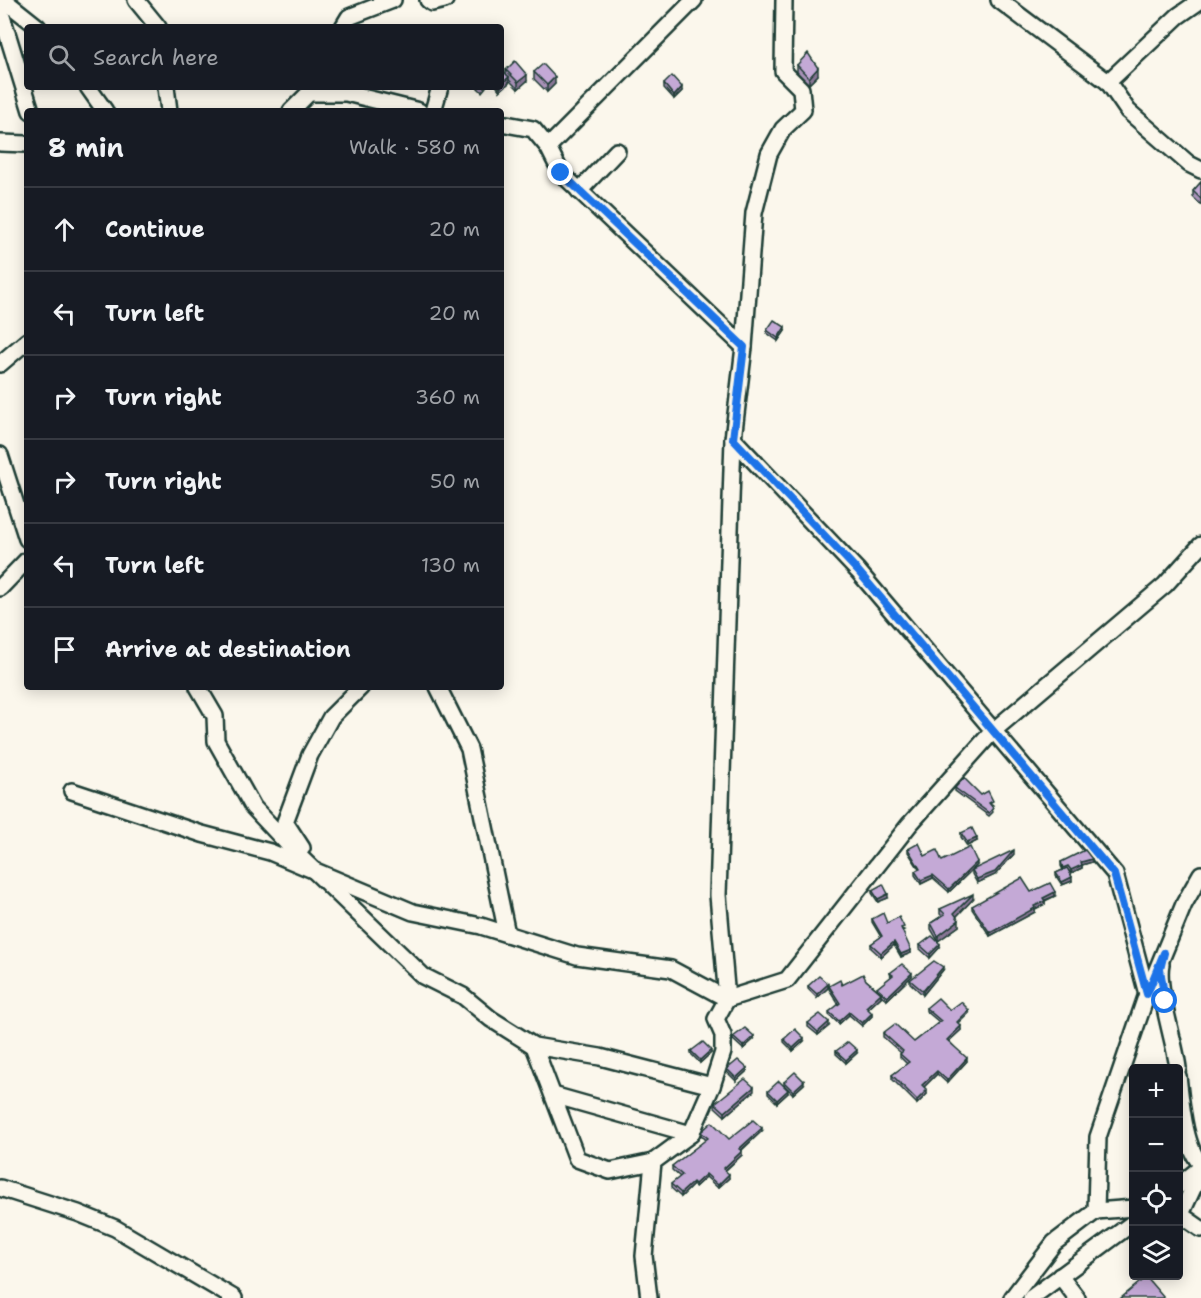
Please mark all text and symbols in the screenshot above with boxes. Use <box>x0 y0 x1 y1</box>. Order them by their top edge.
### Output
search box <box>24 24 504 90</box>
icon: search <box>45 41 78 74</box>
text: Search here <box>93 43 219 72</box>
text: 8 min <box>48 130 124 165</box>
text: Walk · 580 m <box>349 134 480 160</box>
route end <box>547 159 573 185</box>
icon: ahead <box>48 213 81 246</box>
text: Continue <box>105 215 205 244</box>
text: 20 m <box>429 216 480 242</box>
icon: left <box>48 297 81 330</box>
text: Turn left <box>105 299 204 328</box>
text: 20 m <box>429 300 480 326</box>
icon: right <box>48 381 81 414</box>
text: Turn right <box>105 383 222 412</box>
text: 360 m <box>415 384 480 410</box>
icon: right <box>48 465 81 498</box>
text: Turn right <box>105 467 222 496</box>
text: 50 m <box>430 468 480 494</box>
icon: left <box>48 549 81 582</box>
text: Turn left <box>105 551 204 580</box>
text: 130 m <box>421 552 480 578</box>
icon: arrive <box>48 633 81 666</box>
text: Arrive at destination <box>105 635 351 664</box>
route start <box>1151 987 1177 1013</box>
map controls <box>1129 1064 1183 1280</box>
button: + <box>1129 1064 1183 1118</box>
button: − <box>1129 1118 1183 1172</box>
button: locate <box>1129 1172 1183 1226</box>
button: layers <box>1129 1226 1183 1280</box>

